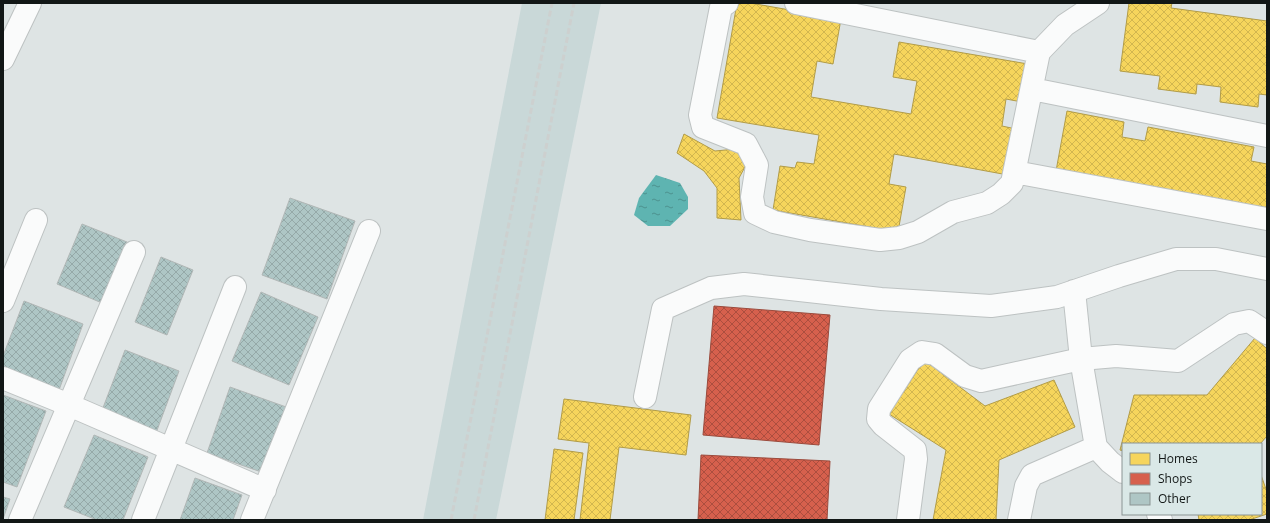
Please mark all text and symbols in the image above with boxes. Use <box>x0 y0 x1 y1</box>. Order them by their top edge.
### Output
legend <box>1122 443 1262 515</box>
text: Homes <box>1158 450 1198 467</box>
text: Shops <box>1158 470 1193 487</box>
text: Other <box>1158 490 1191 507</box>

